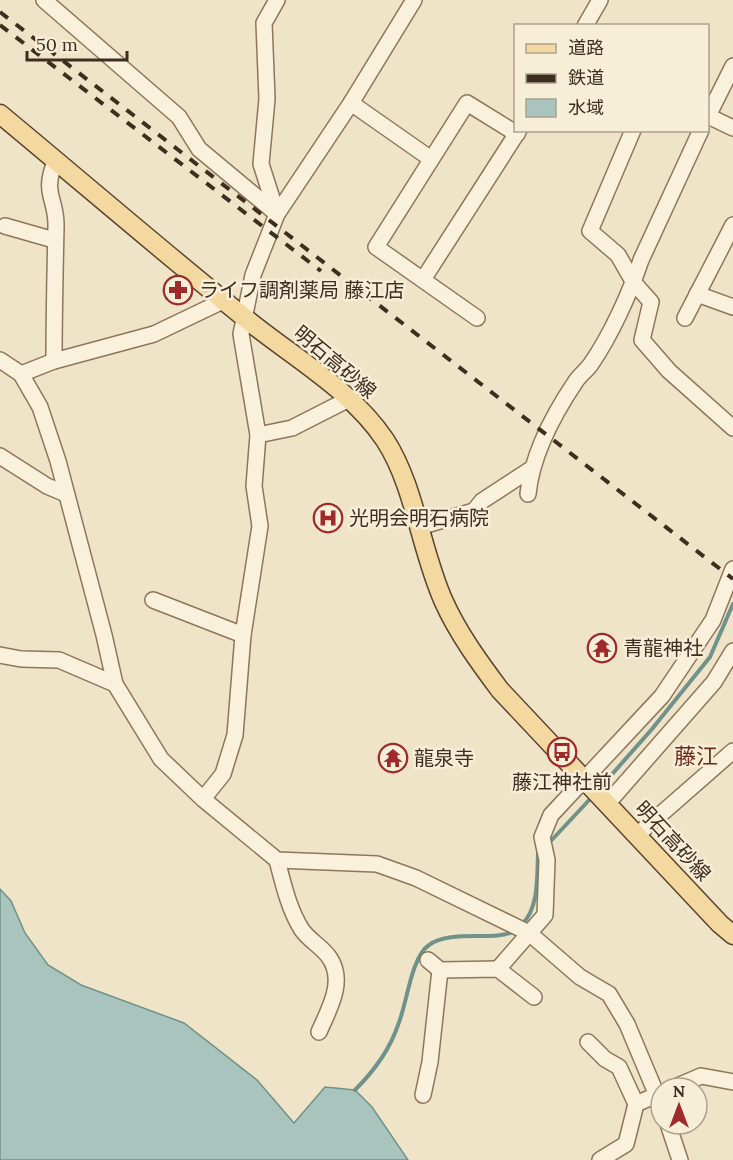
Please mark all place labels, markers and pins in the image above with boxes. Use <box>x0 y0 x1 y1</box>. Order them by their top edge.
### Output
pharmacy icon: ライフ調剤薬局 藤江店 <box>162 274 194 306</box>
place label: ライフ調剤薬局 藤江店 <box>199 277 404 302</box>
hospital icon: 光明会明石病院 <box>312 502 344 534</box>
place label: 光明会明石病院 <box>349 505 489 530</box>
temple icon: 青龍神社 <box>586 632 618 664</box>
place label: 青龍神社 <box>623 635 703 660</box>
bus stop icon: 藤江神社前 <box>546 736 578 768</box>
temple icon: 龍泉寺 <box>377 742 409 774</box>
place label: 龍泉寺 <box>414 745 474 770</box>
place label: 藤江神社前 <box>512 769 612 794</box>

